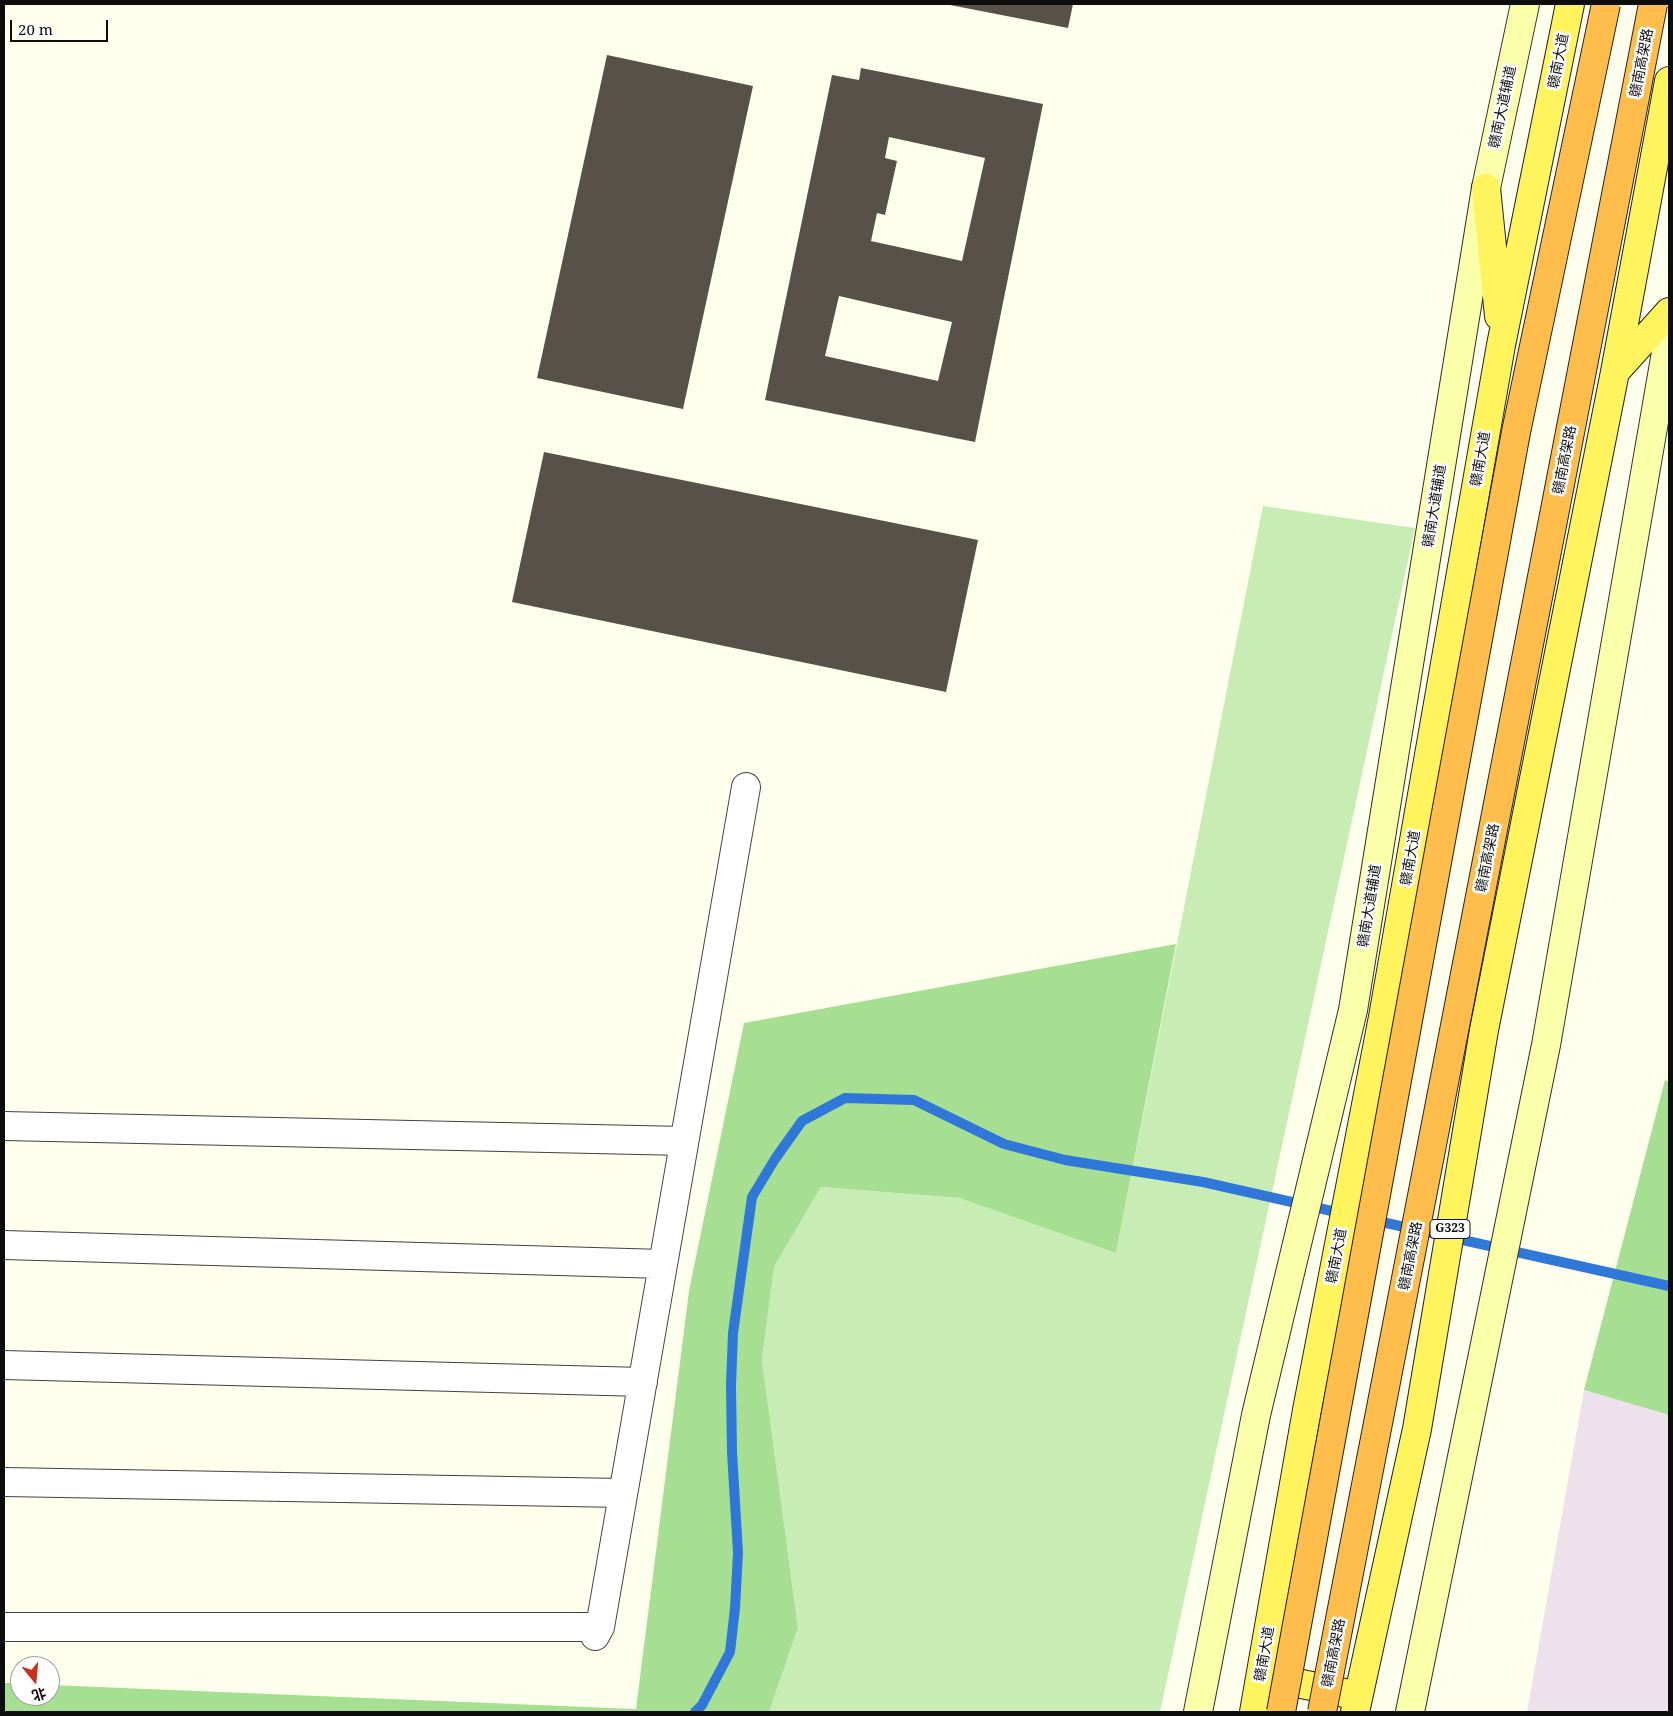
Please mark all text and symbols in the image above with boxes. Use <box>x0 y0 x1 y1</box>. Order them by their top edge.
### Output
scale bar <box>12 10 110 42</box>
text: 20 m <box>18 19 53 39</box>
street label: 赣南高架路 <box>1627 27 1657 99</box>
street label: 赣南大道 <box>1545 32 1573 90</box>
street label: 赣南大道辅道 <box>1486 64 1520 150</box>
street label: 赣南高架路 <box>1550 424 1580 496</box>
street label: 赣南大道 <box>1468 430 1494 488</box>
street label: 赣南大道辅道 <box>1420 463 1450 549</box>
street label: 赣南高架路 <box>1473 822 1503 894</box>
street label: 赣南大道 <box>1398 829 1424 887</box>
street label: 赣南大道辅道 <box>1355 863 1385 949</box>
street label: 赣南高架路 <box>1396 1220 1426 1292</box>
road number: G323 <box>1430 1220 1470 1238</box>
street label: 赣南大道 <box>1323 1227 1351 1285</box>
street label: 赣南高架路 <box>1319 1617 1349 1689</box>
street label: 赣南大道 <box>1252 1625 1278 1683</box>
north arrow <box>10 1656 60 1706</box>
text: 北 <box>30 1684 49 1706</box>

